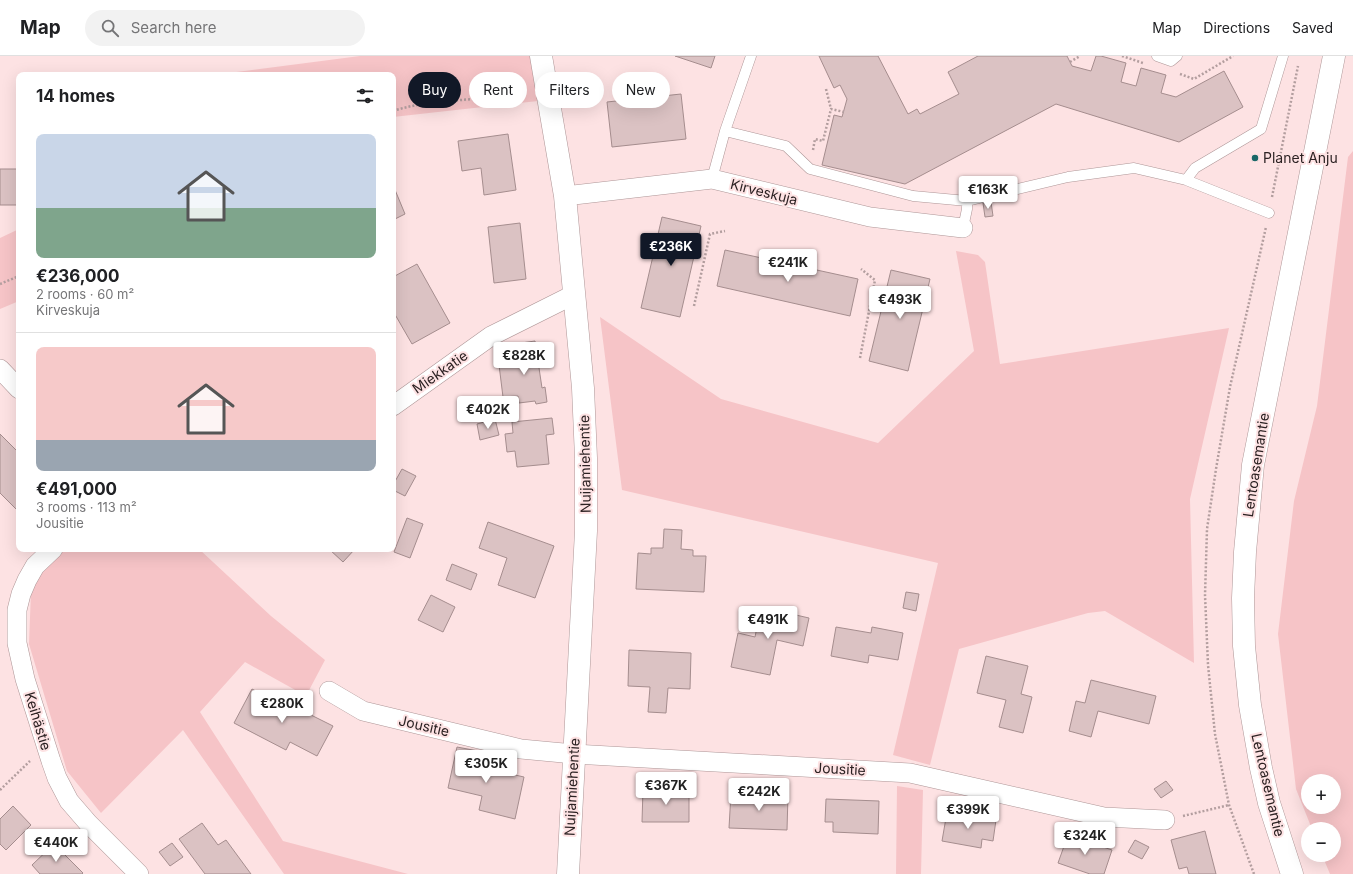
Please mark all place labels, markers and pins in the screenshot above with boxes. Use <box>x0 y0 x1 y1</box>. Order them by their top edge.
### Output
place label: Planet Anju <box>1263 149 1338 166</box>
marker: Planet Anju <box>1250 153 1260 163</box>
pin: €163K <box>960 176 1016 210</box>
pin: €236K <box>643 233 699 267</box>
pin: €241K <box>760 249 816 283</box>
pin: €493K <box>872 286 928 320</box>
pin: €828K <box>496 342 552 376</box>
pin: €402K <box>460 396 516 430</box>
pin: €491K <box>740 606 796 640</box>
pin: €280K <box>254 690 310 724</box>
pin: €305K <box>458 750 514 784</box>
pin: €367K <box>638 772 694 806</box>
pin: €242K <box>731 778 787 812</box>
pin: €399K <box>940 796 996 830</box>
pin: €324K <box>1057 822 1113 856</box>
pin: €440K <box>28 829 84 863</box>

